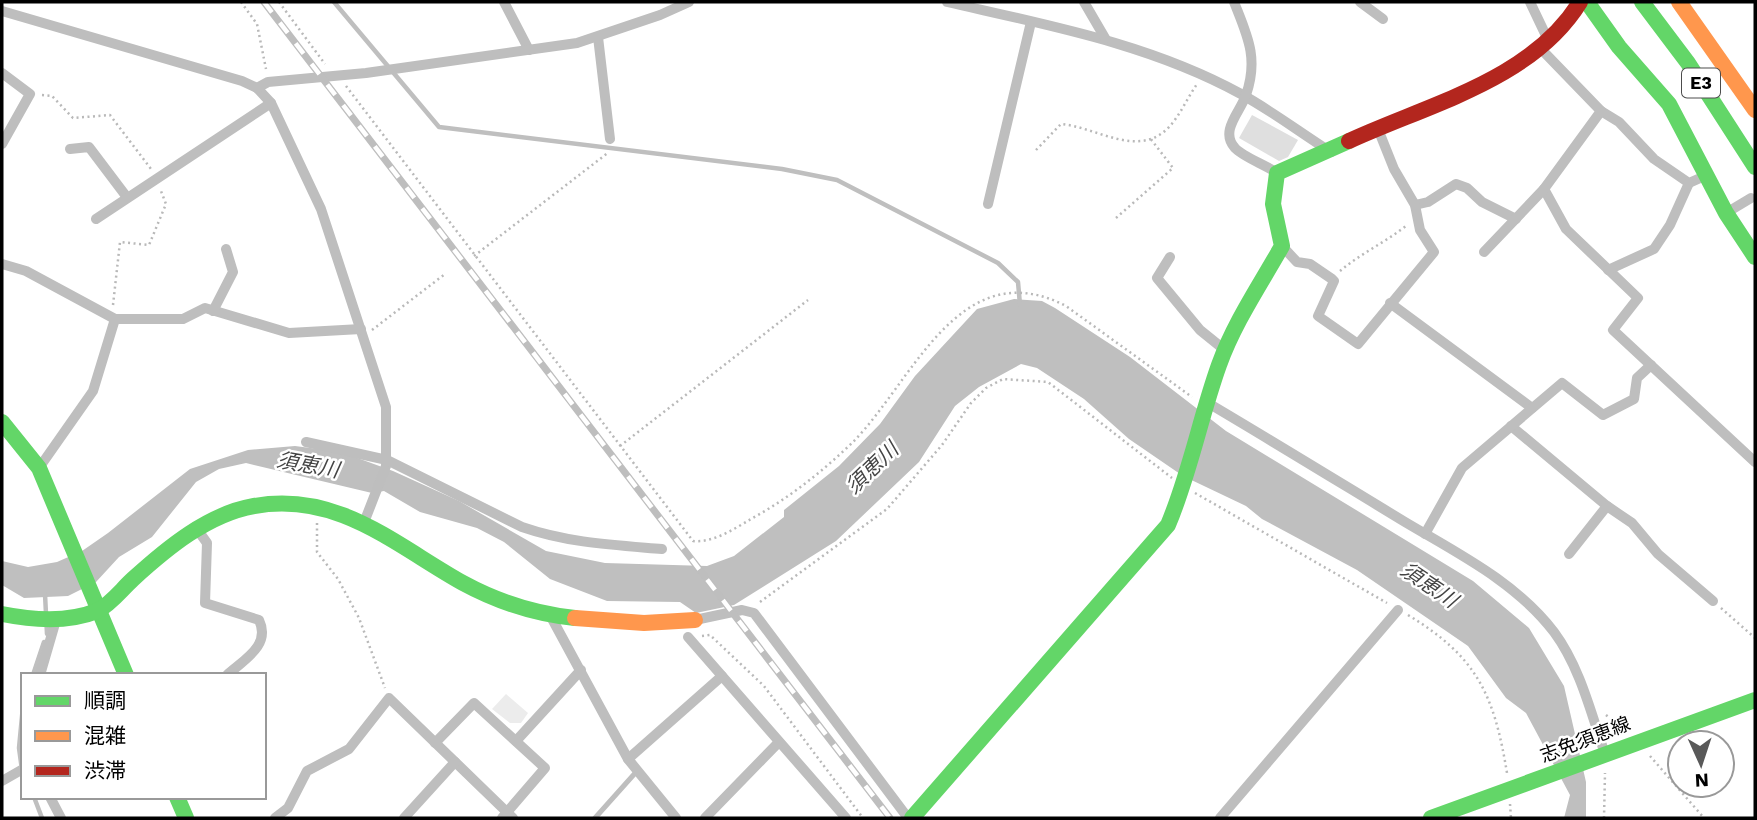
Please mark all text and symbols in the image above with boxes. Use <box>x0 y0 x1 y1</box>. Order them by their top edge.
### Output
road number: E3 <box>1682 68 1720 98</box>
water label: 須恵川 <box>840 435 904 499</box>
water label: 須恵川 <box>275 447 343 483</box>
water label: 須恵川 <box>1396 557 1464 614</box>
legend <box>21 673 266 799</box>
text: 順調 <box>84 688 126 713</box>
street label: 志免須恵線 <box>1537 712 1634 767</box>
text: 混雑 <box>84 723 126 748</box>
north arrow <box>1666 729 1736 799</box>
text: 渋滞 <box>84 758 126 783</box>
text: N <box>1694 769 1710 792</box>

